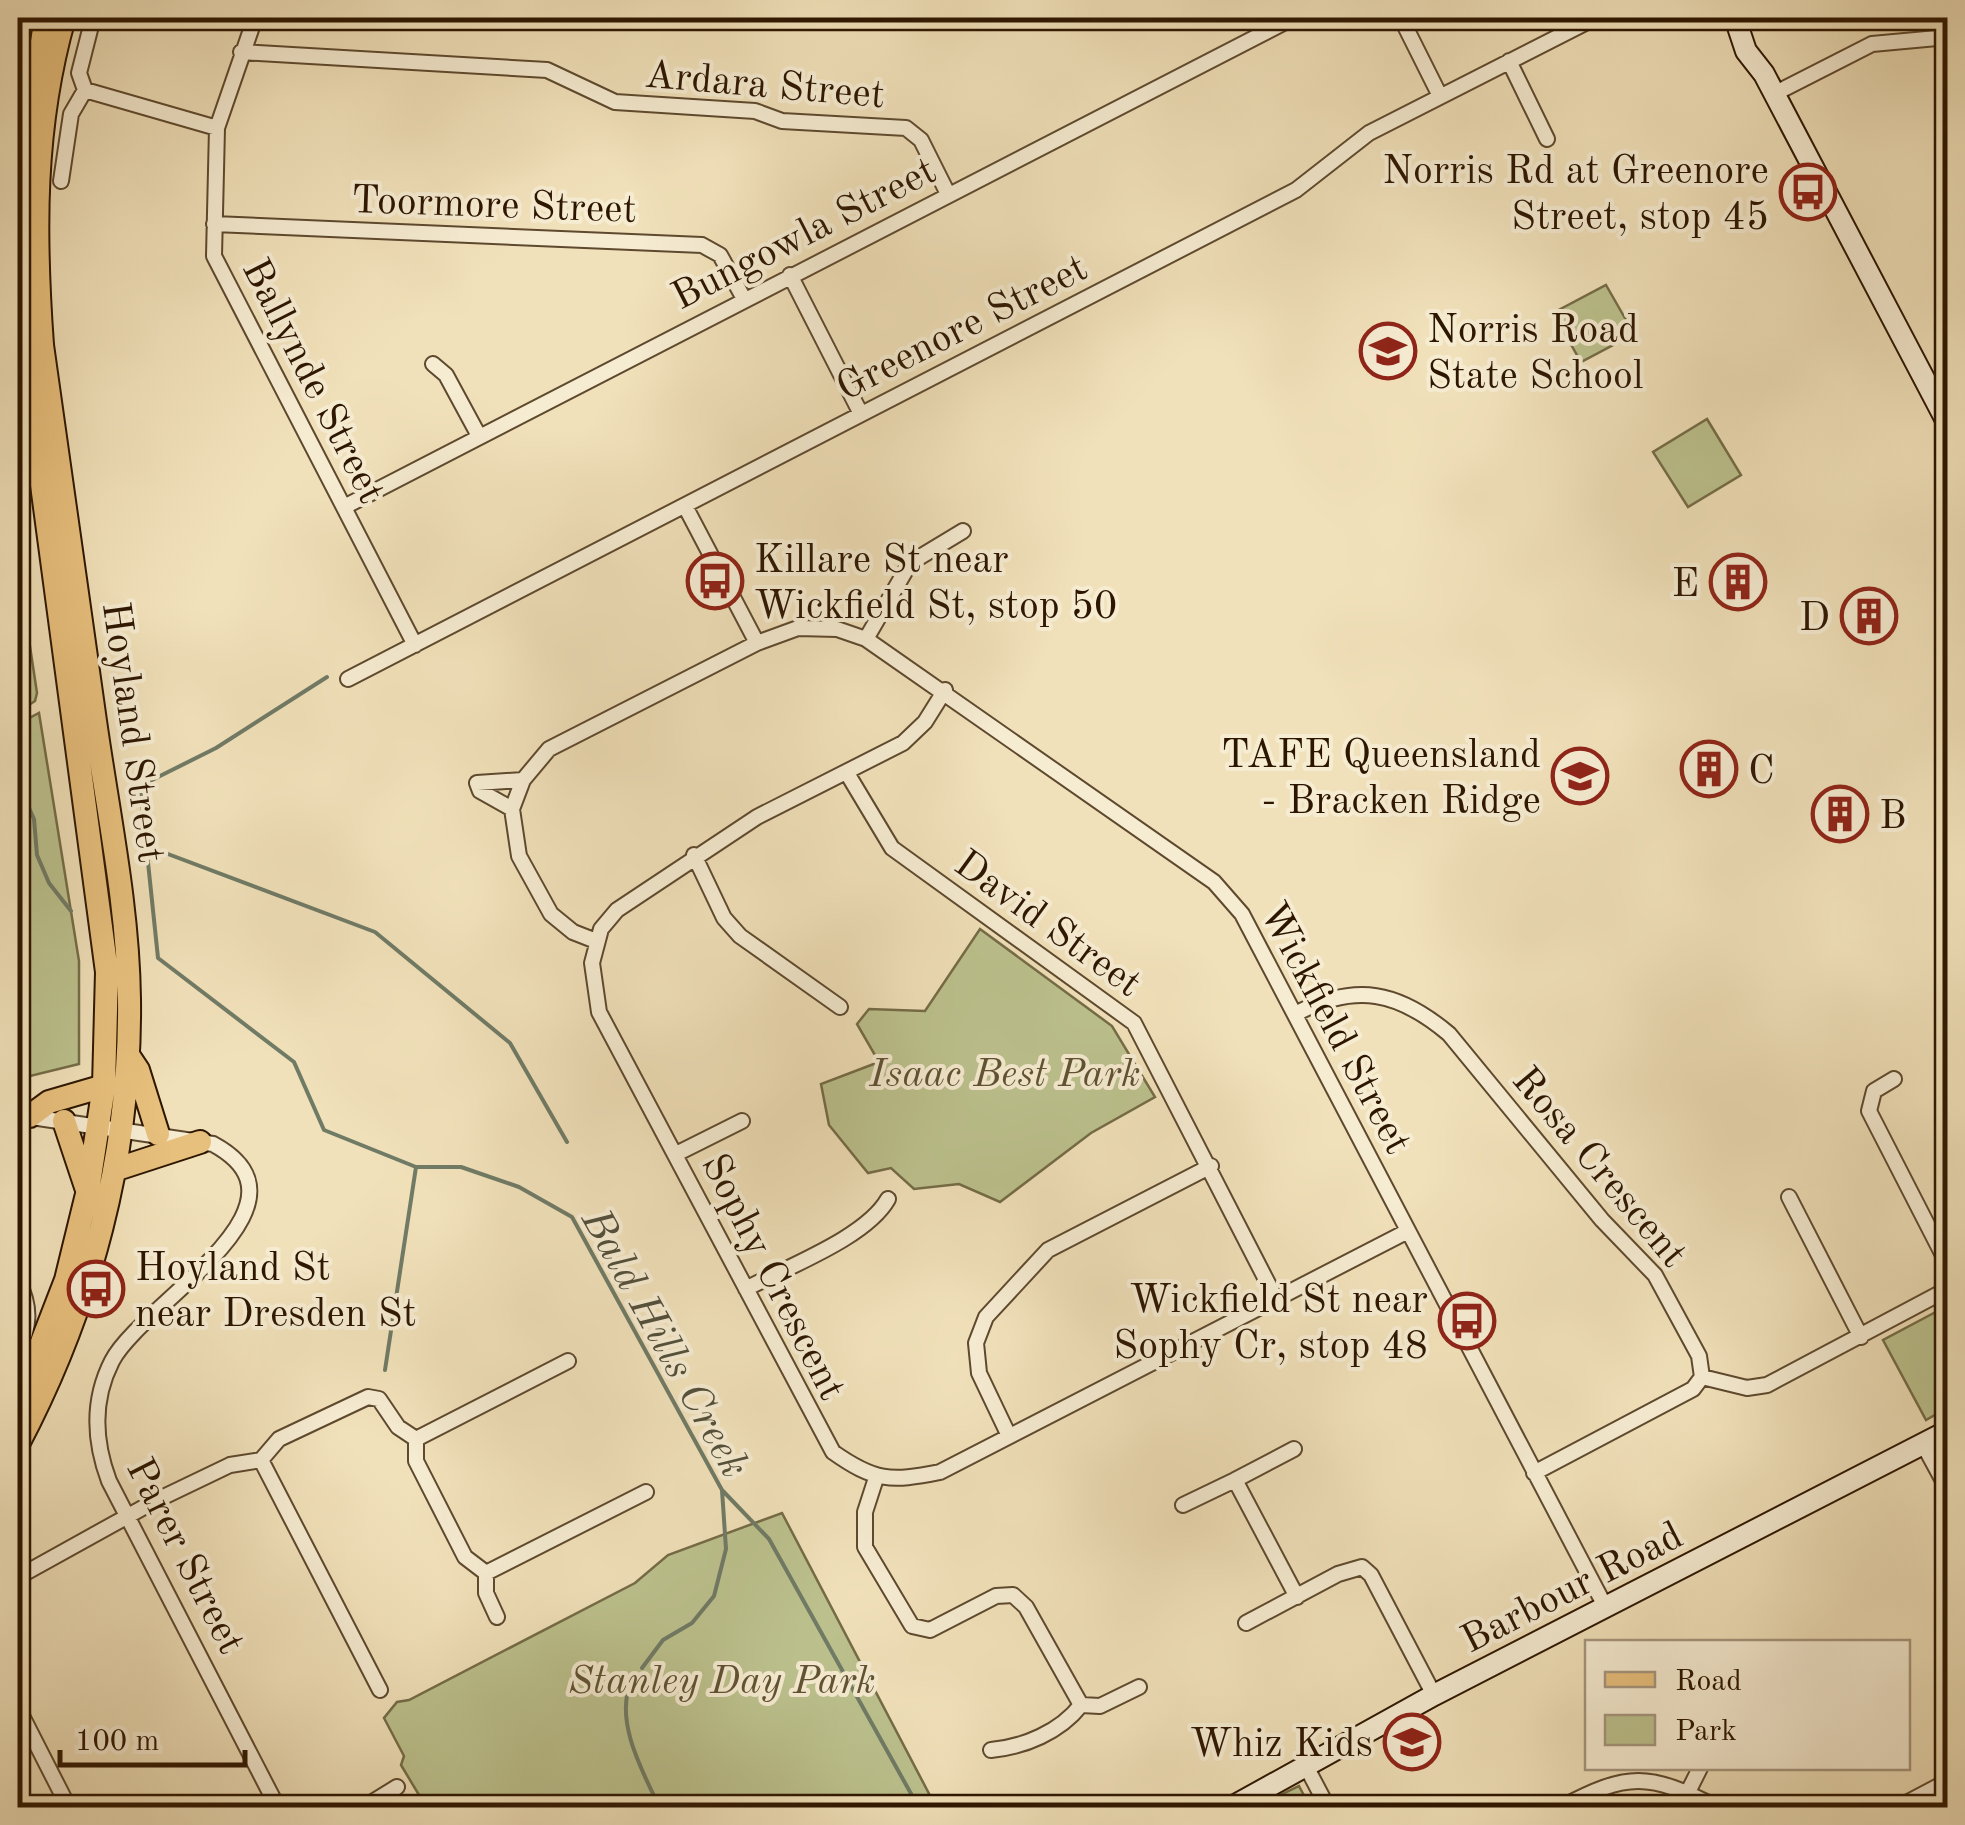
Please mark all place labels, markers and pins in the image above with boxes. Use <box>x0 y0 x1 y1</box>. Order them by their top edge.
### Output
place label: Norris Rd at Greenore Street, stop 45 <box>1382 153 1769 239</box>
bus stop icon: Norris Rd at Greenore Street, stop 45 <box>1778 162 1838 222</box>
place label: Norris Road State School <box>1427 312 1644 398</box>
school or university icon: Norris Road State School <box>1358 321 1418 381</box>
place label: Killare St near Wickfield St, stop 50 <box>754 542 1117 628</box>
bus stop icon: Killare St near Wickfield St, stop 50 <box>685 551 745 611</box>
building icon: E <box>1708 552 1768 612</box>
place label: E <box>1671 566 1699 606</box>
building icon: D <box>1839 586 1899 646</box>
place label: D <box>1799 600 1830 640</box>
place label: TAFE Queensland - Bracken Ridge <box>1221 737 1541 823</box>
building icon: C <box>1679 739 1739 799</box>
school or university icon: TAFE Queensland - Bracken Ridge <box>1550 746 1610 806</box>
place label: C <box>1748 753 1775 793</box>
building icon: B <box>1810 784 1870 844</box>
place label: B <box>1879 798 1907 838</box>
place label: Hoyland St near Dresden St <box>135 1250 417 1336</box>
bus stop icon: Hoyland St near Dresden St <box>66 1259 126 1319</box>
place label: Wickfield St near Sophy Cr, stop 48 <box>1113 1282 1428 1368</box>
bus stop icon: Wickfield St near Sophy Cr, stop 48 <box>1437 1291 1497 1351</box>
school or university icon: Whiz Kids <box>1382 1712 1442 1772</box>
place label: Whiz Kids <box>1190 1726 1373 1766</box>

